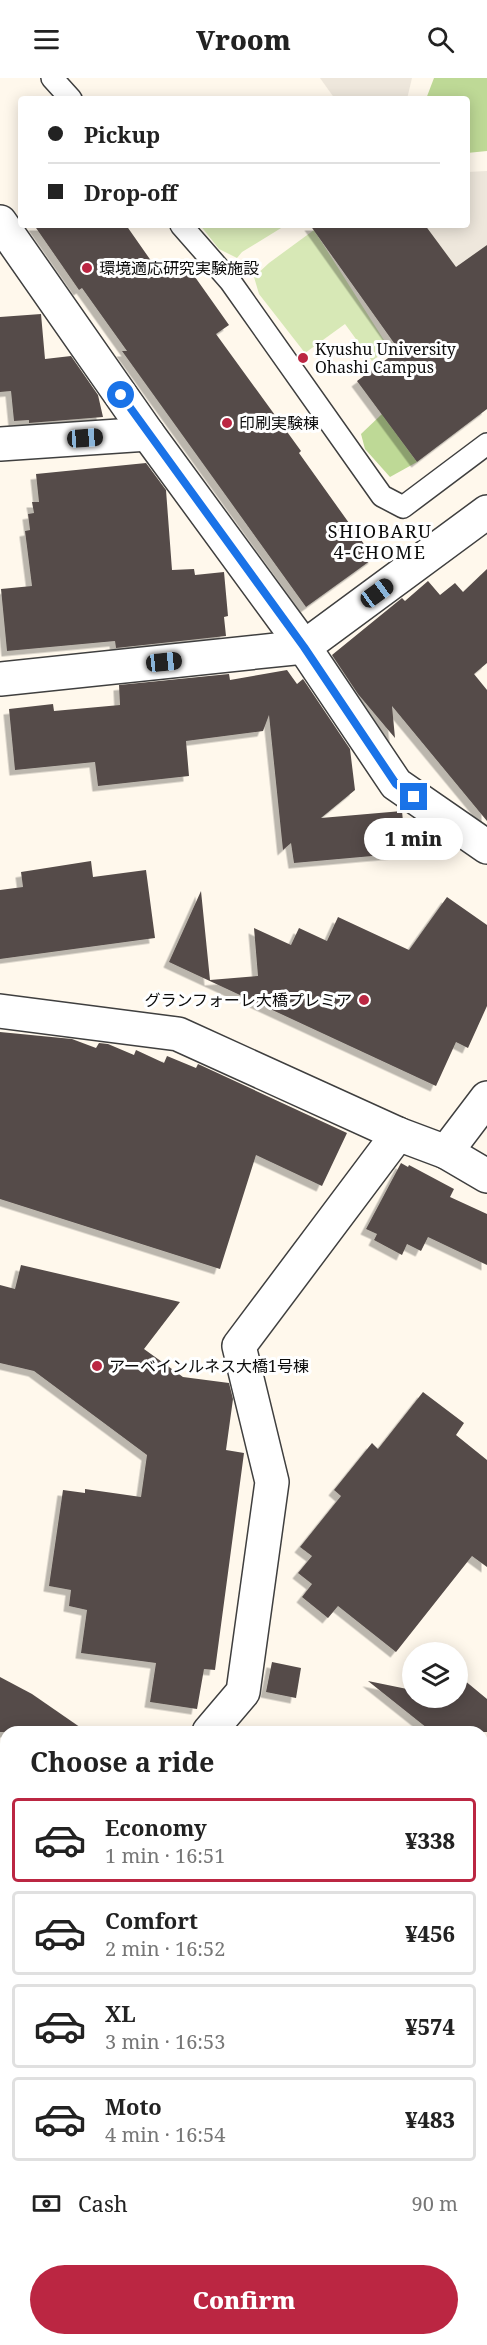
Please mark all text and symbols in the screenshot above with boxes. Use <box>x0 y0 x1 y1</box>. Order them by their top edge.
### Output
text: Vroom <box>196 21 291 58</box>
icon: menu <box>30 23 63 56</box>
icon: search <box>424 23 457 56</box>
text: Pickup <box>84 119 160 149</box>
text: Drop-off <box>84 177 177 207</box>
place label: 環境適応研究実験施設 <box>99 257 259 279</box>
marker: 環境適応研究実験施設 <box>80 261 94 275</box>
place label: Kyushu University Ohashi Campus <box>315 338 457 378</box>
marker: Kyushu University Ohashi Campus <box>296 351 310 365</box>
route start <box>107 381 134 408</box>
place label: 印刷実験棟 <box>239 412 319 434</box>
marker: 印刷実験棟 <box>220 416 234 430</box>
car <box>66 428 104 448</box>
district label: SHIOBARU 4-CHOME <box>328 519 432 564</box>
car <box>357 575 397 611</box>
car <box>145 651 183 673</box>
route end <box>400 783 427 810</box>
callout: 1 min <box>364 818 464 860</box>
text: 1 min <box>385 825 442 852</box>
place label: グランフォーレ大橋プレミア <box>144 989 352 1011</box>
marker: グランフォーレ大橋プレミア <box>357 993 371 1007</box>
place label: アーベインルネス大橋1号棟 <box>109 1355 309 1377</box>
marker: アーベインルネス大橋1号棟 <box>90 1359 104 1373</box>
map controls <box>402 1642 468 1708</box>
button: layers <box>402 1642 468 1708</box>
text: Choose a ride <box>30 1743 215 1780</box>
text: Economy <box>105 1812 207 1842</box>
icon: car <box>33 1813 87 1867</box>
text: ¥338 <box>405 1825 455 1855</box>
text: 1 min · 16:51 <box>105 1842 225 1869</box>
text: Comfort <box>105 1905 198 1935</box>
icon: car <box>33 1906 87 1960</box>
text: ¥456 <box>405 1918 455 1948</box>
text: 2 min · 16:52 <box>105 1935 225 1962</box>
text: XL <box>105 1998 136 2028</box>
icon: car <box>33 1999 87 2053</box>
text: ¥574 <box>405 2011 455 2041</box>
text: 3 min · 16:53 <box>105 2028 225 2055</box>
text: Moto <box>105 2091 162 2121</box>
icon: car <box>33 2092 87 2146</box>
text: ¥483 <box>405 2104 455 2134</box>
text: 4 min · 16:54 <box>105 2121 225 2148</box>
icon: cash <box>30 2187 63 2220</box>
text: Cash <box>78 2188 128 2218</box>
text: 90 m <box>412 2190 458 2217</box>
button: Confirm <box>30 2265 458 2334</box>

